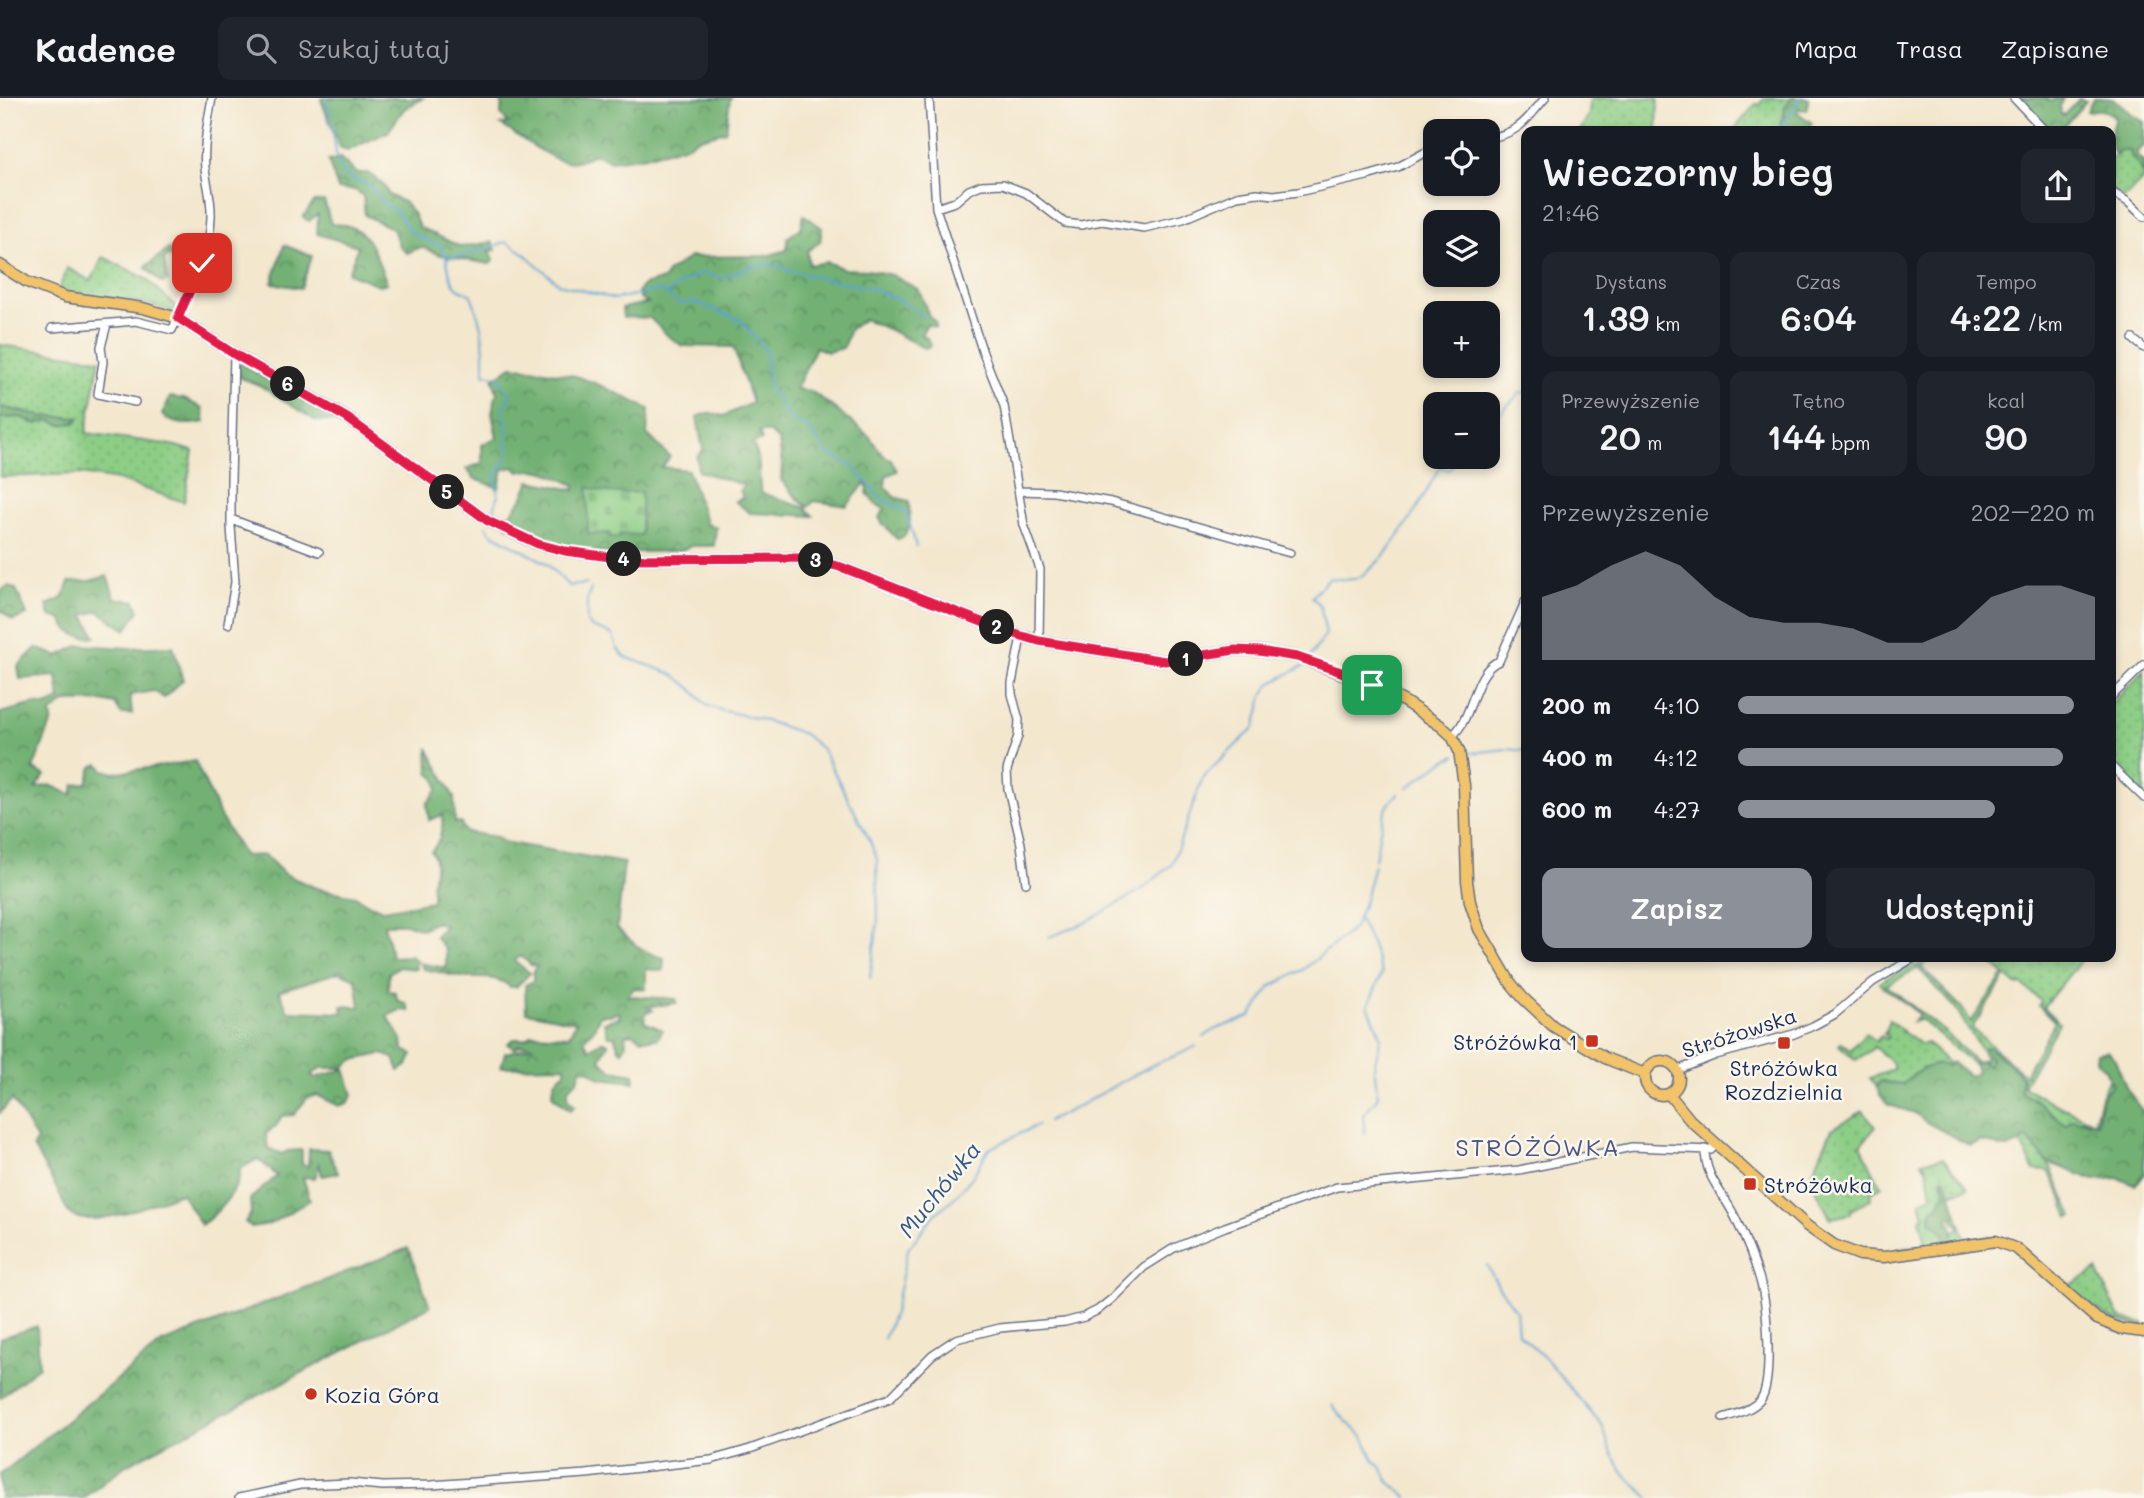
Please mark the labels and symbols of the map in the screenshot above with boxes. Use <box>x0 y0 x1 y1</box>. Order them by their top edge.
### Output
pin <box>172 233 232 293</box>
pin: 6 <box>270 366 306 402</box>
pin: 5 <box>430 474 464 510</box>
pin: 4 <box>606 542 642 576</box>
pin: 3 <box>798 542 834 578</box>
pin: 2 <box>979 610 1014 644</box>
pin: 1 <box>1168 642 1204 676</box>
pin <box>1342 655 1402 715</box>
street label: Stróżowska <box>1678 1001 1800 1063</box>
place label: Stróżówka 1 <box>1453 1028 1578 1055</box>
marker: Stróżówka 1 <box>1584 1033 1600 1049</box>
marker: Stróżówka Rozdzielnia <box>1776 1035 1792 1051</box>
place label: Stróżówka Rozdzielnia <box>1725 1054 1843 1105</box>
district label: STRÓŻÓWKA <box>1455 1131 1621 1162</box>
water label: Muchówka <box>891 1135 987 1243</box>
place label: Stróżówka <box>1764 1171 1873 1198</box>
marker: Stróżówka <box>1742 1176 1758 1192</box>
place label: Kozia Góra <box>325 1381 440 1408</box>
marker: Kozia Góra <box>303 1386 319 1402</box>

